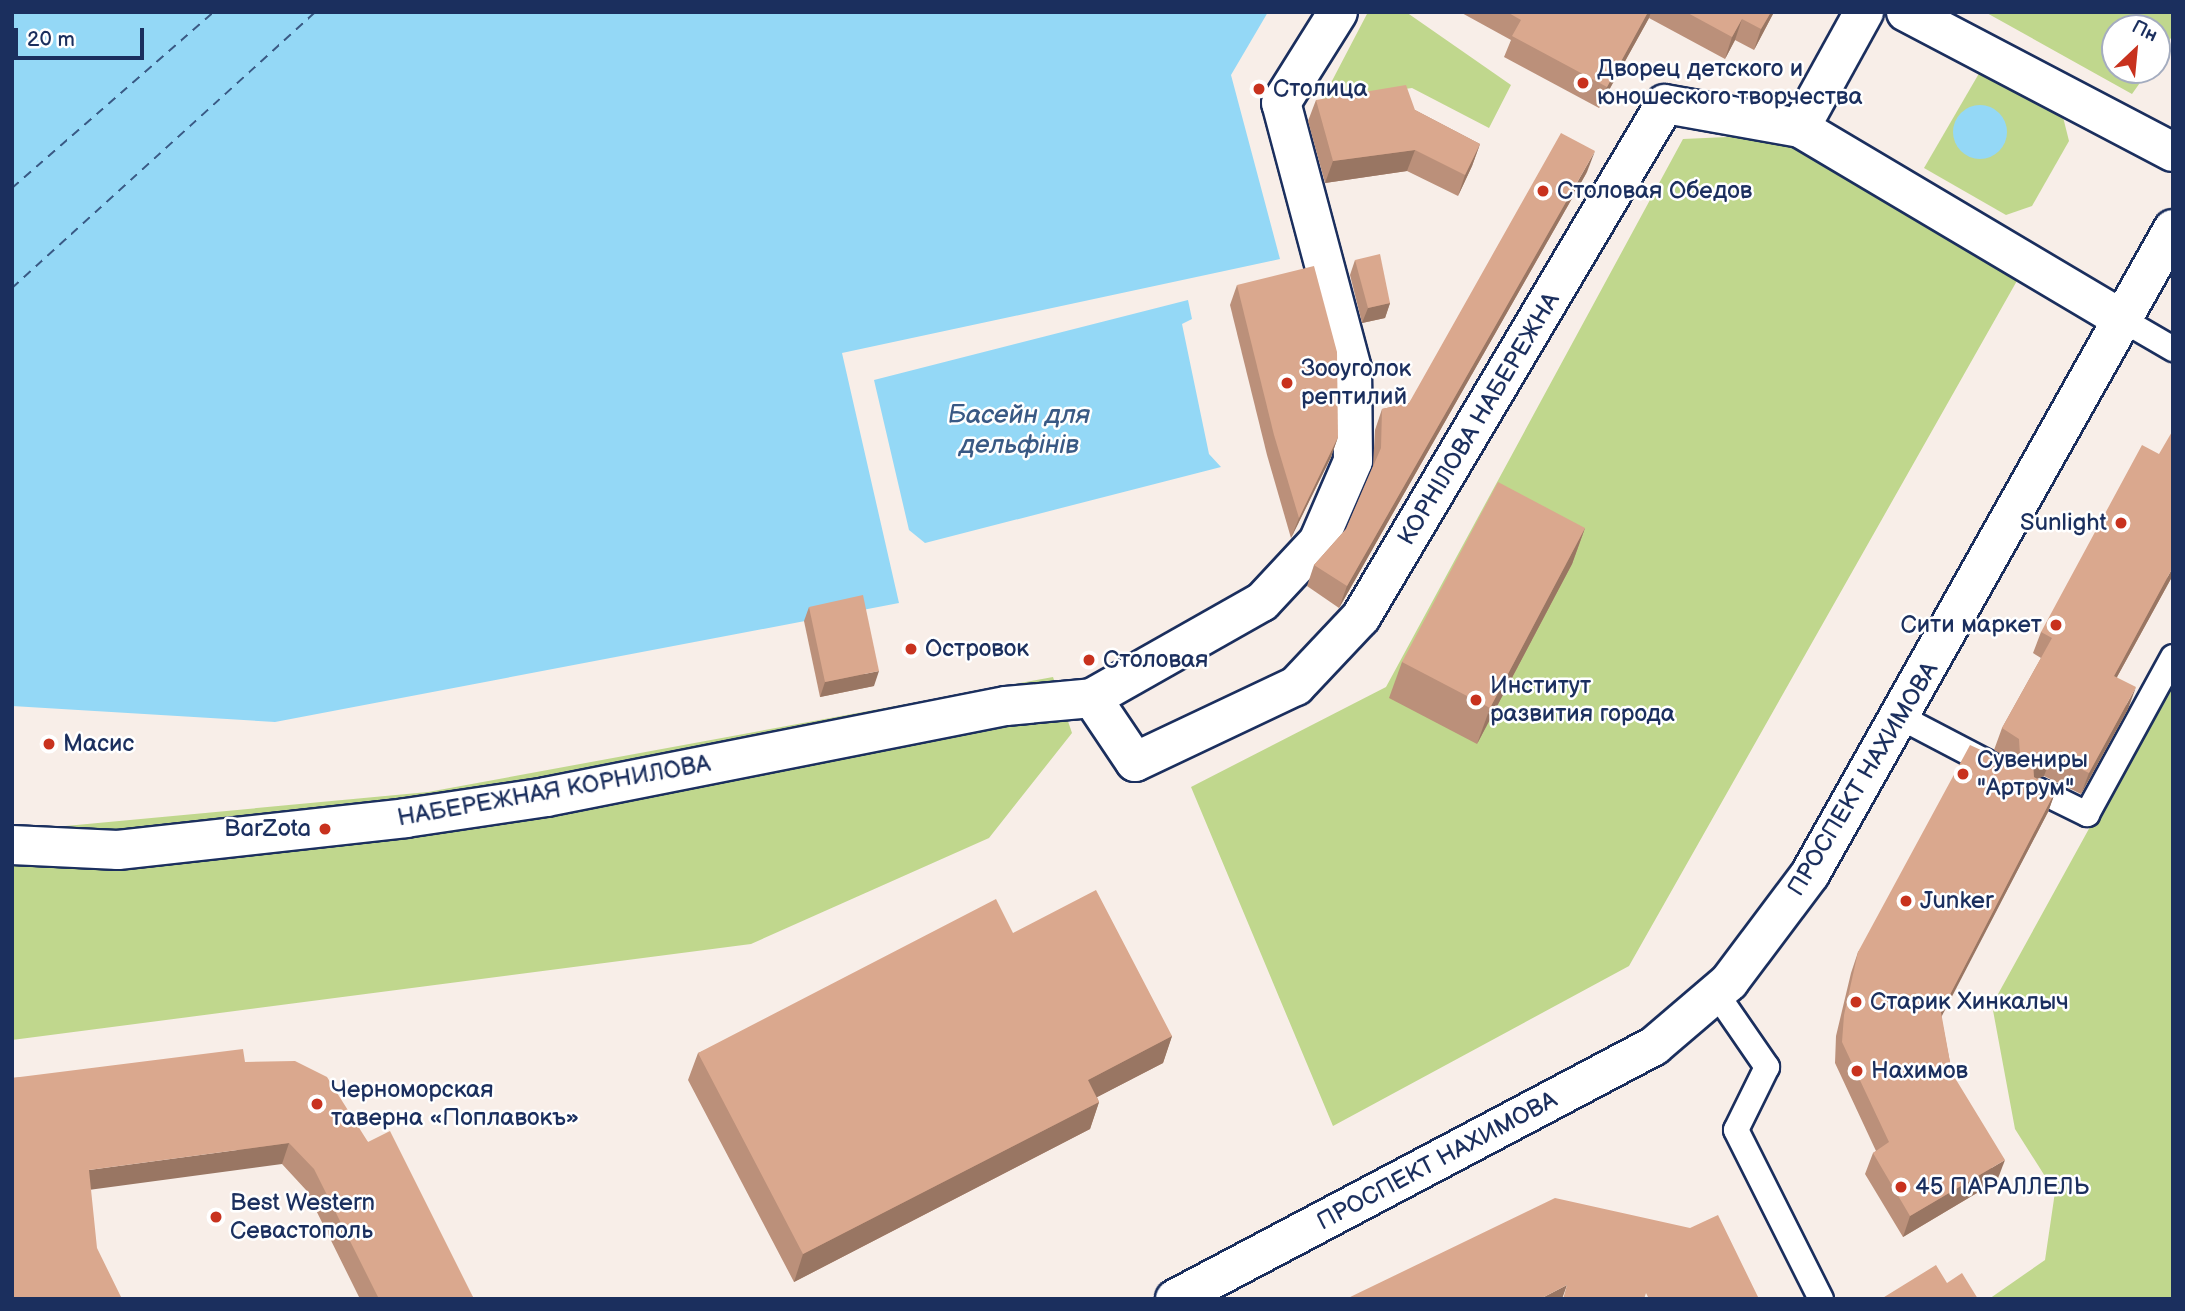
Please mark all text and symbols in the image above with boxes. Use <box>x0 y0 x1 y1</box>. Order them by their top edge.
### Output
scale bar <box>18 14 147 58</box>
north arrow <box>2101 14 2171 84</box>
text: Пн <box>2128 16 2161 47</box>
text: 20 m <box>27 27 75 52</box>
place label: Дворец детского и юношеского творчества <box>1597 55 1863 111</box>
place label: Столица <box>1273 75 1368 103</box>
marker: Дворец детского и юношеского творчества <box>1575 75 1591 91</box>
marker: Столица <box>1251 81 1267 97</box>
place label: Столовая Обедов <box>1557 177 1752 205</box>
marker: Столовая Обедов <box>1535 183 1551 199</box>
street label: КОРНІЛОВА НАБЕРЕЖНА <box>1392 287 1566 551</box>
place label: Зооуголок рептилий <box>1301 355 1411 411</box>
marker: Зооуголок рептилий <box>1279 375 1295 391</box>
water label: Басейн для дельфiнiв <box>948 400 1090 462</box>
place label: Sunlight <box>2020 509 2107 537</box>
marker: Sunlight <box>2113 515 2129 531</box>
place label: Сити маркет <box>1900 611 2042 639</box>
marker: Сити маркет <box>2048 617 2064 633</box>
place label: Островок <box>925 635 1029 663</box>
marker: Островок <box>903 641 919 657</box>
place label: Столовая <box>1103 646 1208 674</box>
marker: Столовая <box>1081 652 1097 668</box>
street label: ПРОСПЕКТ НАХИМОВА <box>1782 657 1944 901</box>
place label: Институт развития города <box>1490 672 1675 728</box>
marker: Институт развития города <box>1468 692 1484 708</box>
place label: Масис <box>63 730 134 758</box>
marker: Масис <box>41 736 57 752</box>
place label: Сувениры "Артрум" <box>1977 746 2088 802</box>
street label: НАБЕРЕЖНАЯ КОРНИЛОВА <box>395 749 713 833</box>
marker: Сувениры "Артрум" <box>1955 766 1971 782</box>
place label: BarZota <box>224 815 311 843</box>
marker: BarZota <box>317 821 333 837</box>
place label: Junker <box>1920 887 1994 915</box>
marker: Junker <box>1898 893 1914 909</box>
place label: Старик Хинкалыч <box>1870 988 2069 1016</box>
marker: Старик Хинкалыч <box>1848 994 1864 1010</box>
place label: Нахимов <box>1871 1057 1968 1085</box>
marker: Нахимов <box>1849 1063 1865 1079</box>
place label: Черноморская таверна «Поплавокъ» <box>331 1076 579 1132</box>
street label: ПРОСПЕКТ НАХИМОВА <box>1312 1085 1562 1237</box>
marker: Черноморская таверна «Поплавокъ» <box>309 1096 325 1112</box>
place label: 45 ПАРАЛЛЕЛЬ <box>1915 1173 2089 1201</box>
marker: 45 ПАРАЛЛЕЛЬ <box>1893 1179 1909 1195</box>
place label: Best Western Севастополь <box>230 1189 376 1245</box>
marker: Best Western Севастополь <box>208 1209 224 1225</box>

